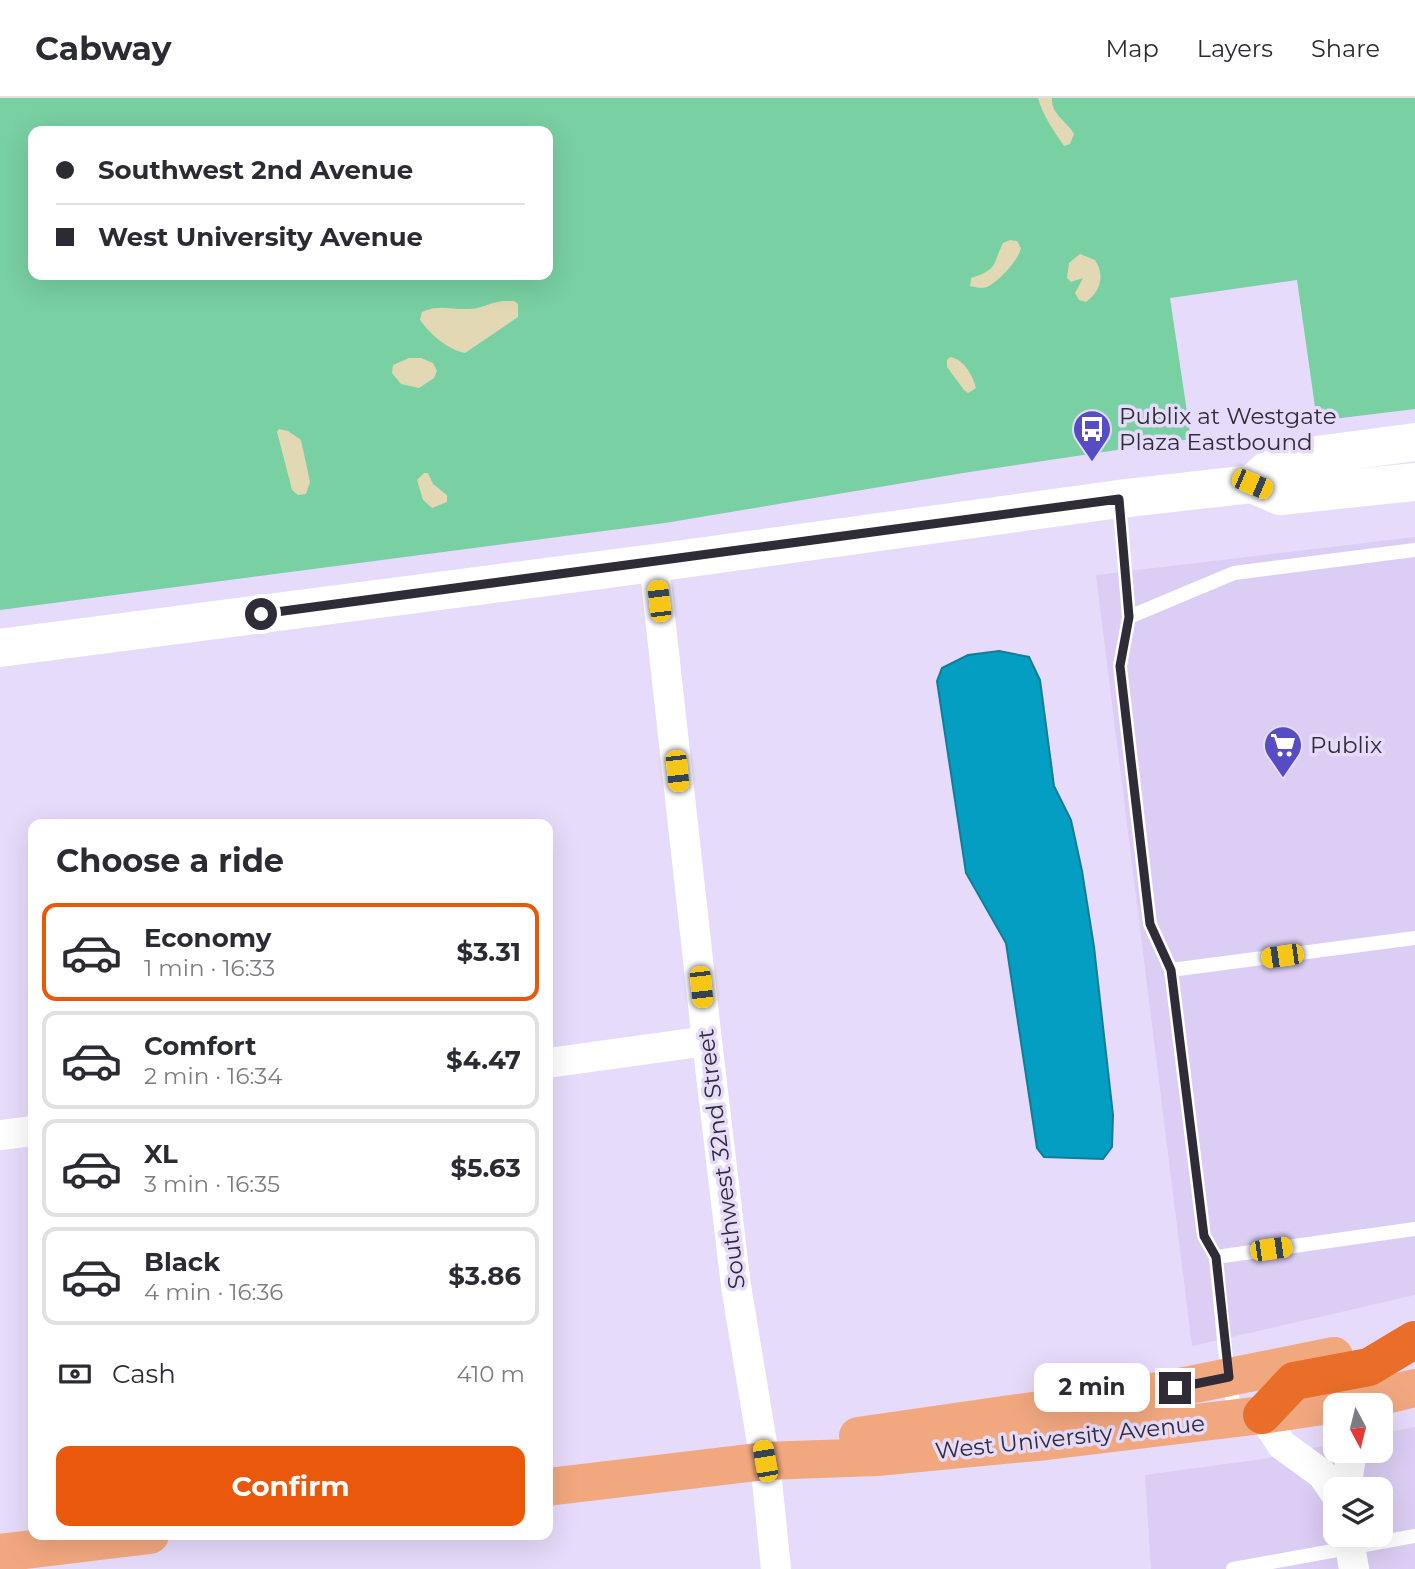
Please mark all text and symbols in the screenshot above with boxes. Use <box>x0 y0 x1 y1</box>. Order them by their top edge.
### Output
text: Cabway <box>35 28 171 68</box>
text: Map <box>1105 34 1159 63</box>
text: Layers <box>1197 34 1273 63</box>
text: Share <box>1311 34 1380 63</box>
text: Southwest 2nd Avenue <box>98 154 413 186</box>
text: West University Avenue <box>98 221 423 253</box>
place label: Publix at Westgate Plaza Eastbound <box>1119 402 1337 456</box>
bus stop icon: Publix at Westgate Plaza Eastbound <box>1071 408 1113 463</box>
car <box>1229 466 1276 502</box>
car <box>647 579 672 623</box>
route start <box>245 598 277 630</box>
supermarket icon: Publix <box>1262 724 1304 779</box>
place label: Publix <box>1310 731 1382 759</box>
car <box>665 749 690 793</box>
text: Choose a ride <box>56 841 284 880</box>
icon: car <box>60 921 123 984</box>
text: Economy <box>144 922 271 954</box>
text: $3.31 <box>456 936 521 968</box>
car <box>1260 943 1305 969</box>
text: 1 min · 16:33 <box>144 954 275 982</box>
car <box>689 965 714 1009</box>
street label: Southwest 32nd Street <box>691 1027 751 1291</box>
icon: car <box>60 1029 123 1092</box>
text: Comfort <box>144 1030 256 1062</box>
text: $4.47 <box>446 1044 521 1076</box>
text: 2 min · 16:34 <box>144 1062 282 1090</box>
icon: car <box>60 1137 123 1200</box>
text: XL <box>144 1138 178 1170</box>
text: $5.63 <box>451 1152 521 1184</box>
text: 3 min · 16:35 <box>144 1170 280 1198</box>
car <box>1249 1236 1294 1262</box>
icon: car <box>60 1245 123 1308</box>
text: Black <box>144 1246 220 1278</box>
text: $3.86 <box>448 1260 521 1292</box>
text: 4 min · 16:36 <box>144 1278 283 1306</box>
icon: cash <box>56 1355 94 1393</box>
text: Cash <box>112 1358 176 1390</box>
text: 410 m <box>456 1360 525 1388</box>
callout: 2 min <box>1035 1364 1150 1412</box>
route end <box>1159 1372 1191 1404</box>
text: 2 min <box>1058 1373 1126 1401</box>
north arrow <box>1323 1393 1393 1463</box>
map controls <box>1323 1393 1393 1547</box>
street label: West University Avenue <box>934 1409 1206 1465</box>
car <box>752 1438 779 1484</box>
button: Confirm <box>56 1446 525 1526</box>
button: layers <box>1323 1477 1393 1547</box>

